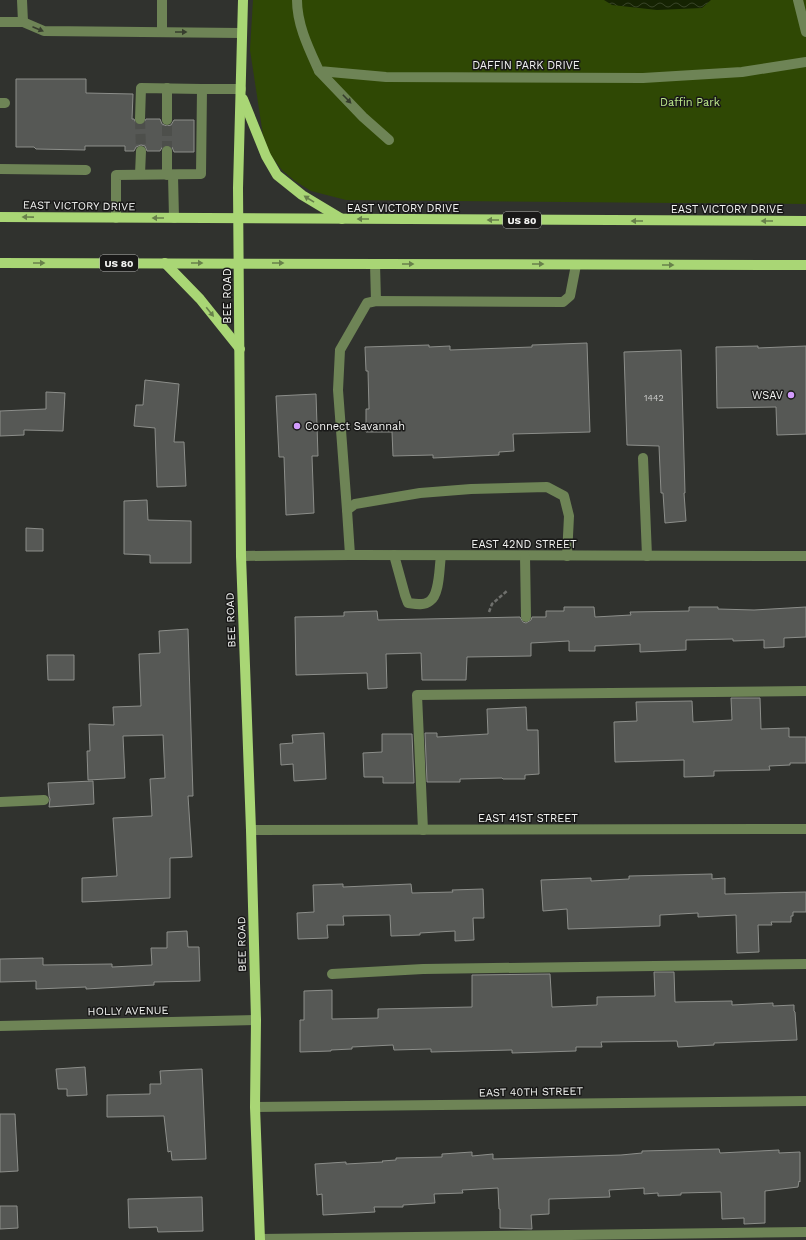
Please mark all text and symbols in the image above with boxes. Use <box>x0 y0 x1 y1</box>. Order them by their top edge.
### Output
one-way arrow <box>32 26 44 32</box>
one-way arrow <box>175 29 188 35</box>
street label: DAFFIN PARK DRIVE <box>472 59 580 72</box>
one-way arrow <box>342 94 351 104</box>
park label: Daffin Park <box>660 96 720 109</box>
one-way arrow <box>304 195 314 203</box>
street label: EAST VICTORY DRIVE <box>23 199 135 213</box>
street label: EAST VICTORY DRIVE <box>347 202 459 215</box>
street label: EAST VICTORY DRIVE <box>671 203 783 216</box>
road number: US 80 <box>503 212 541 228</box>
one-way arrow <box>21 214 34 220</box>
one-way arrow <box>151 215 164 221</box>
one-way arrow <box>356 216 369 222</box>
one-way arrow <box>486 217 499 223</box>
one-way arrow <box>630 218 643 224</box>
one-way arrow <box>760 218 773 224</box>
road number: US 80 <box>100 255 138 271</box>
one-way arrow <box>33 260 46 266</box>
one-way arrow <box>191 260 204 266</box>
one-way arrow <box>272 260 285 266</box>
one-way arrow <box>402 261 415 267</box>
one-way arrow <box>532 261 545 267</box>
one-way arrow <box>662 262 675 268</box>
street label: BEE ROAD <box>221 268 234 324</box>
one-way arrow <box>206 307 215 318</box>
place label: WSAV <box>752 389 783 402</box>
marker: WSAV <box>786 390 796 400</box>
house number: 1442 <box>644 393 664 403</box>
place label: Connect Savannah <box>305 420 405 433</box>
marker: Connect Savannah <box>292 421 302 431</box>
street label: EAST 42ND STREET <box>471 538 577 551</box>
street label: BEE ROAD <box>224 592 238 648</box>
street label: EAST 41ST STREET <box>478 812 578 825</box>
street label: BEE ROAD <box>235 916 249 972</box>
street label: HOLLY AVENUE <box>87 1004 169 1018</box>
street label: EAST 40TH STREET <box>479 1085 584 1099</box>

